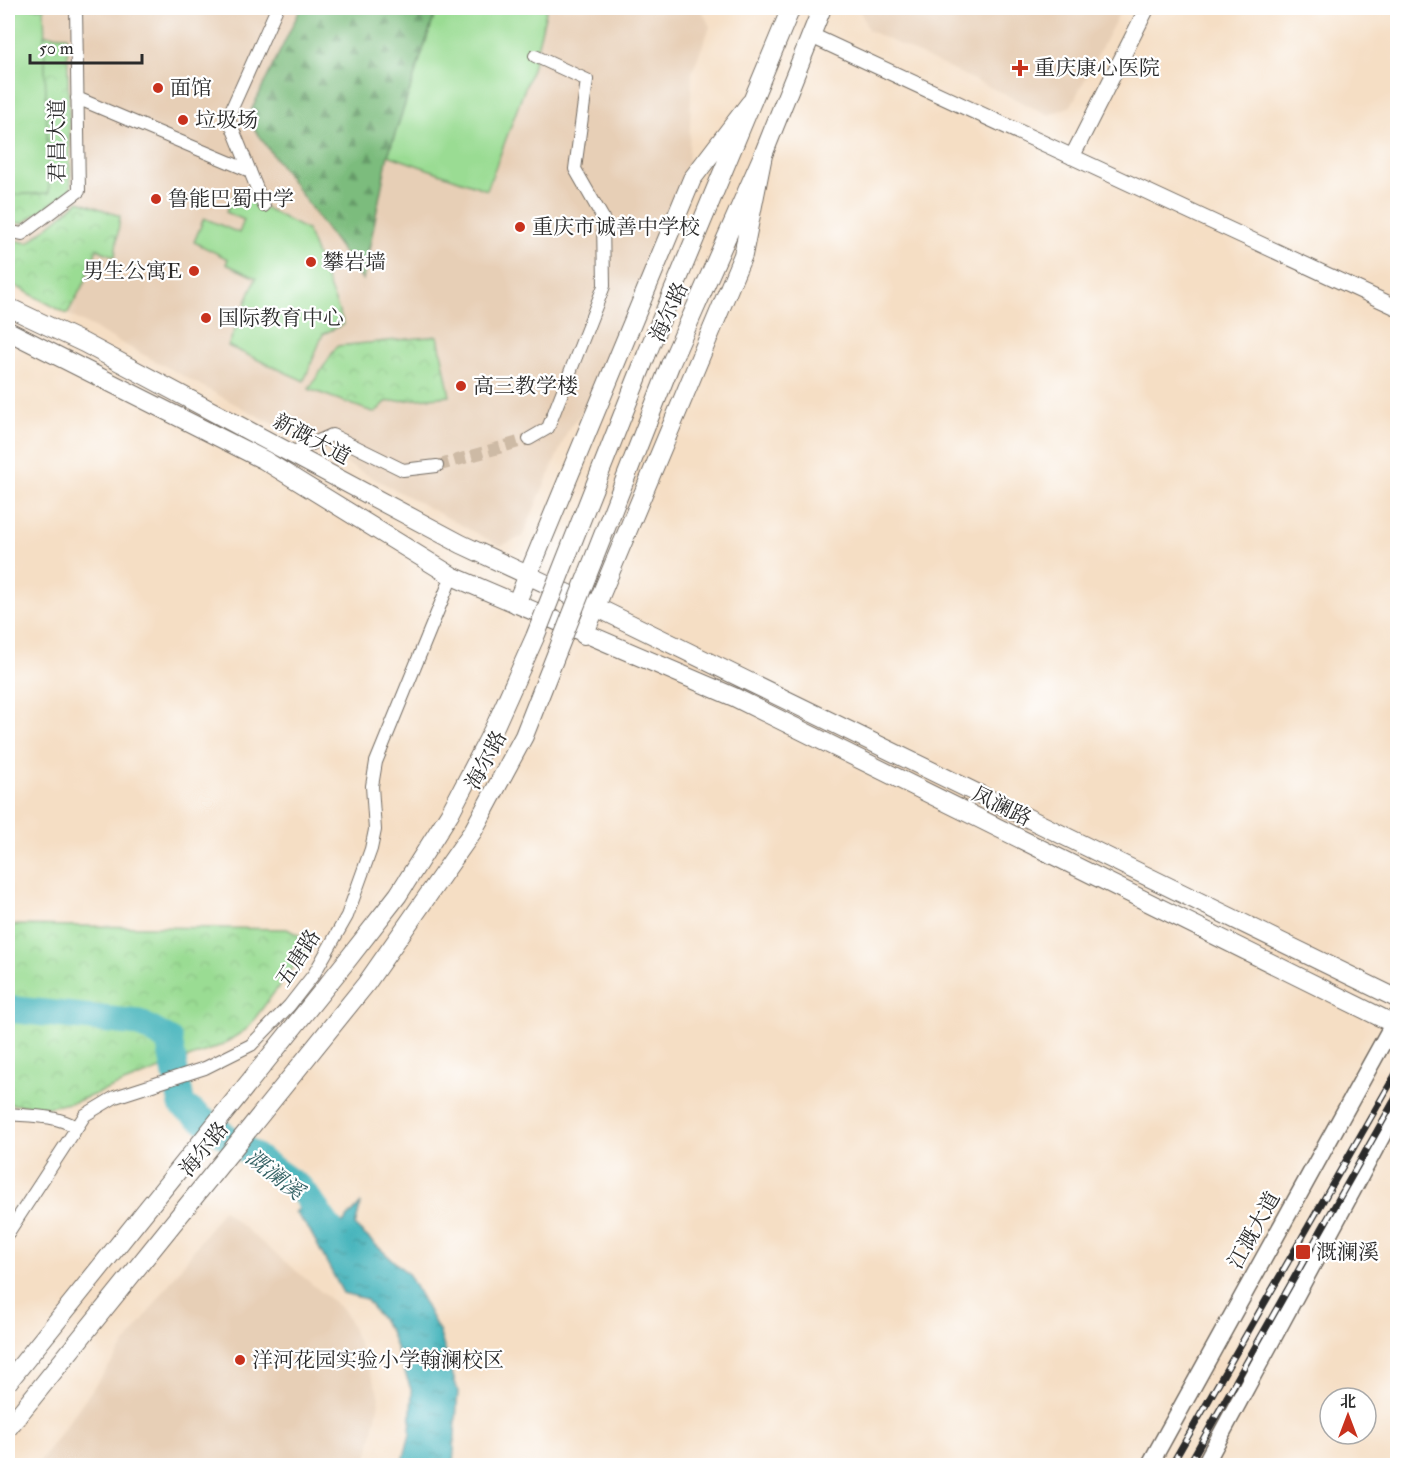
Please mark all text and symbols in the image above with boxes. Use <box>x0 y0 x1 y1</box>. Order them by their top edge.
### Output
scale bar <box>30 27 142 65</box>
text: 50 m <box>39 37 74 60</box>
place label: 重庆康心医院 <box>1034 55 1160 82</box>
marker: 重庆康心医院 <box>1011 59 1029 77</box>
place label: 面馆 <box>170 75 212 102</box>
marker: 面馆 <box>151 81 165 95</box>
street label: 君昌大道 <box>44 99 71 183</box>
place label: 垃圾场 <box>195 107 258 134</box>
marker: 垃圾场 <box>176 113 190 127</box>
place label: 鲁能巴蜀中学 <box>168 186 294 213</box>
marker: 鲁能巴蜀中学 <box>149 192 163 206</box>
place label: 重庆市诚善中学校 <box>532 214 700 241</box>
marker: 重庆市诚善中学校 <box>513 220 527 234</box>
place label: 攀岩墙 <box>323 249 386 276</box>
marker: 攀岩墙 <box>304 255 318 269</box>
place label: 男生公寓E <box>83 258 182 285</box>
marker: 男生公寓E <box>187 264 201 278</box>
street label: 海尔路 <box>644 278 695 346</box>
place label: 国际教育中心 <box>218 305 344 332</box>
marker: 国际教育中心 <box>199 311 213 325</box>
place label: 高三教学楼 <box>473 373 578 400</box>
marker: 高三教学楼 <box>454 379 468 393</box>
street label: 新溉大道 <box>268 408 355 471</box>
street label: 海尔路 <box>460 726 513 794</box>
street label: 凤澜路 <box>968 781 1036 832</box>
street label: 五唐路 <box>270 925 327 992</box>
street label: 海尔路 <box>174 1116 235 1182</box>
water label: 溉澜溪 <box>240 1143 311 1207</box>
street label: 江溉大道 <box>1222 1187 1287 1274</box>
place label: 溉澜溪 <box>1316 1239 1379 1266</box>
marker: 溉澜溪 <box>1294 1243 1312 1261</box>
place label: 洋河花园实验小学翰澜校区 <box>252 1347 504 1374</box>
marker: 洋河花园实验小学翰澜校区 <box>233 1353 247 1367</box>
north arrow <box>1318 1386 1378 1446</box>
text: 北 <box>1340 1392 1356 1412</box>

